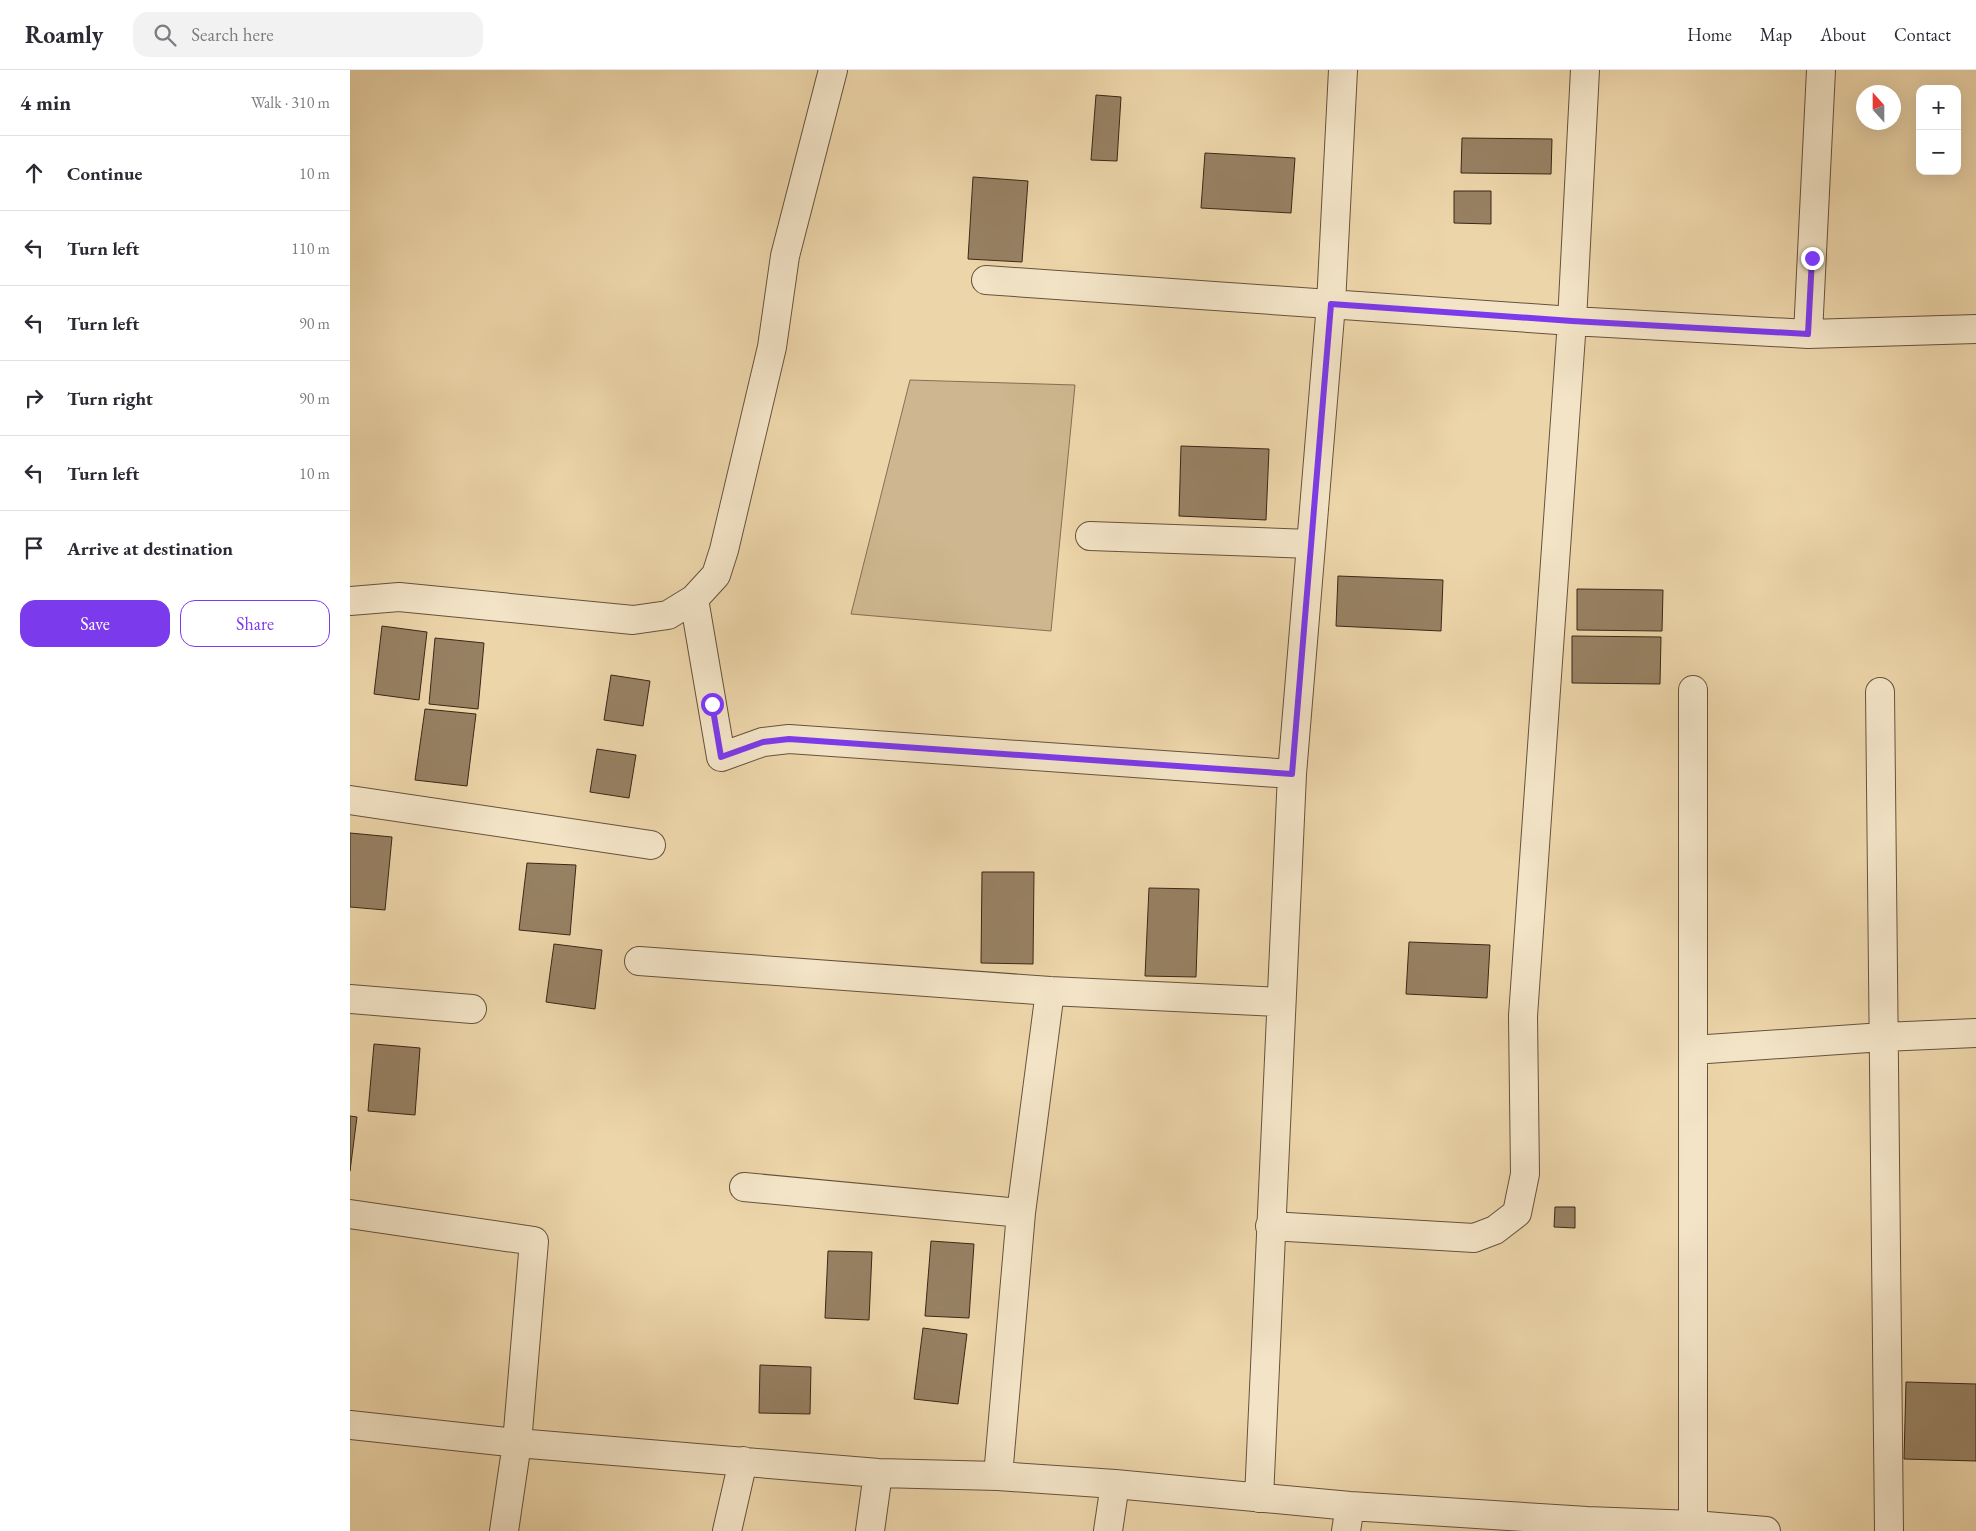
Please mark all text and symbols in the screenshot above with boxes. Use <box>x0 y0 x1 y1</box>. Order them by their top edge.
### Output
search box <box>133 12 483 57</box>
text: Roamly <box>25 19 103 50</box>
icon: search <box>151 21 179 49</box>
text: Search here <box>191 22 274 47</box>
text: Home <box>1687 23 1732 46</box>
text: Map <box>1760 23 1792 46</box>
text: About <box>1820 23 1866 46</box>
text: Contact <box>1894 23 1951 46</box>
north arrow <box>1856 85 1901 130</box>
map controls <box>1916 85 1961 175</box>
button: + <box>1916 85 1961 130</box>
text: 4 min <box>20 89 71 116</box>
text: Walk · 310 m <box>251 92 330 113</box>
button: − <box>1916 130 1961 175</box>
icon: ahead <box>20 159 48 187</box>
text: Continue <box>67 161 142 186</box>
text: 10 m <box>299 163 330 184</box>
icon: left <box>20 234 48 262</box>
text: Turn left <box>67 236 139 261</box>
text: 110 m <box>291 238 330 259</box>
route end <box>1801 247 1824 270</box>
icon: left <box>20 309 48 337</box>
text: Turn left <box>67 311 139 336</box>
text: 90 m <box>299 313 330 334</box>
icon: right <box>20 384 48 412</box>
text: Turn right <box>67 386 153 411</box>
text: 90 m <box>299 388 330 409</box>
icon: left <box>20 459 48 487</box>
text: Turn left <box>67 461 139 486</box>
text: 10 m <box>299 463 330 484</box>
icon: arrive <box>20 534 48 562</box>
text: Arrive at destination <box>67 536 233 561</box>
button: Save <box>20 600 170 647</box>
button: Share <box>180 600 330 647</box>
route start <box>701 693 724 716</box>

